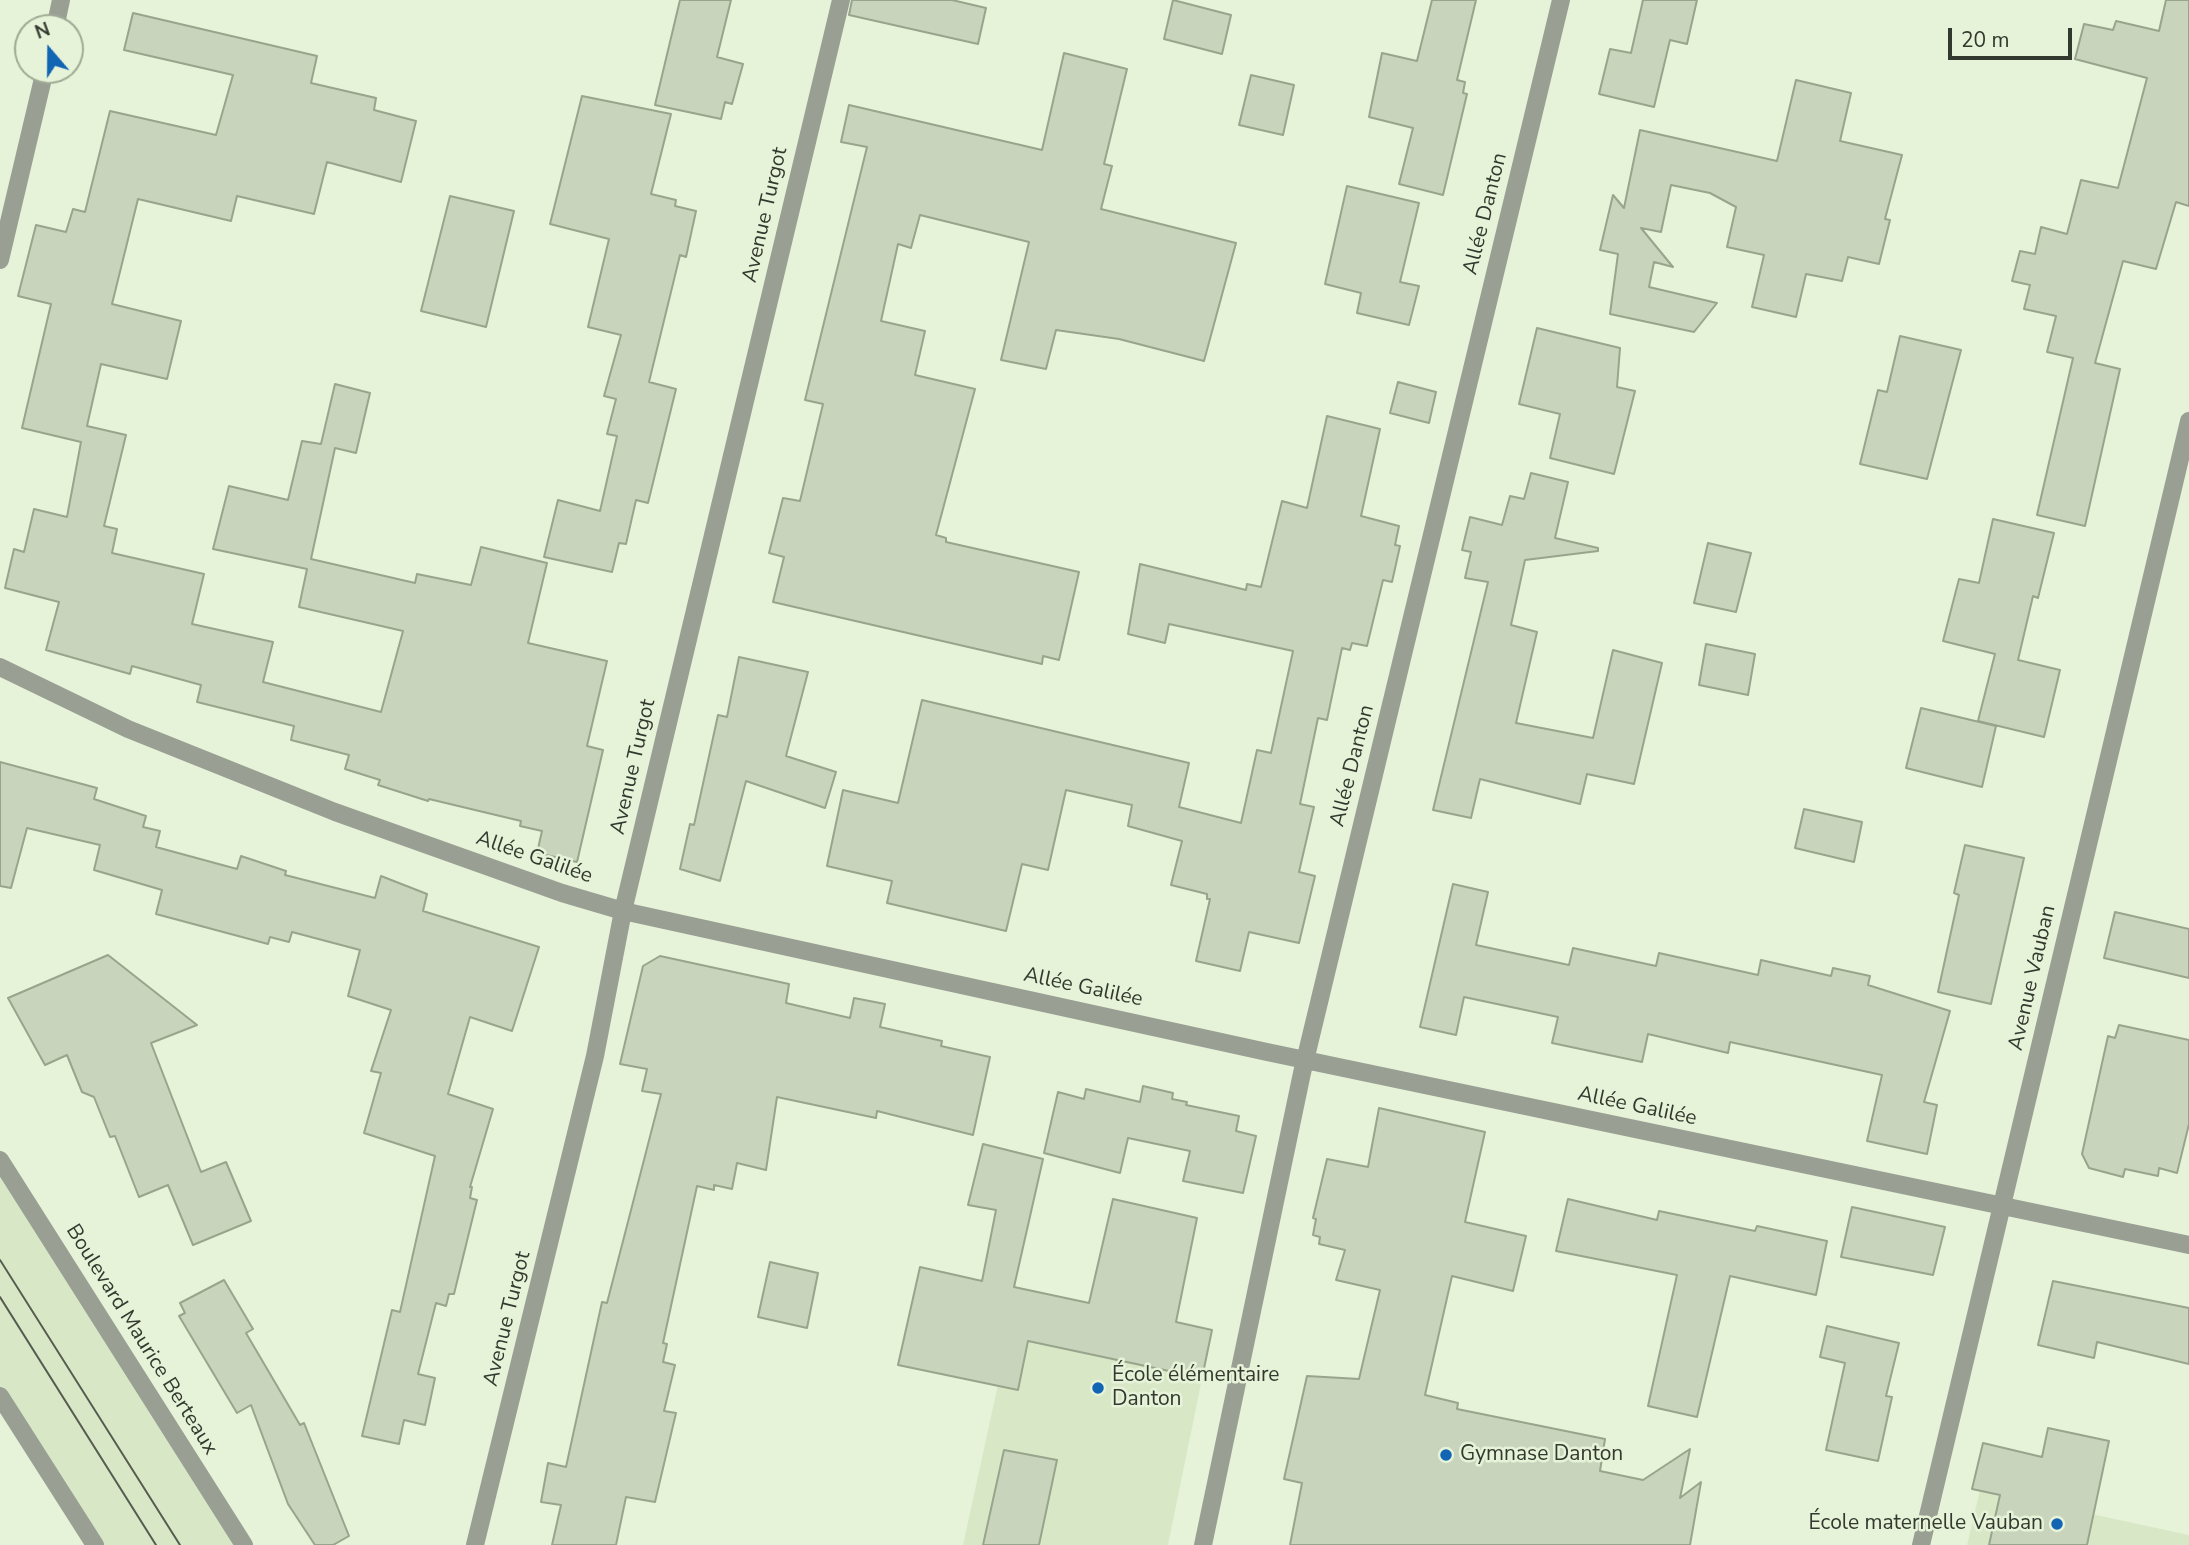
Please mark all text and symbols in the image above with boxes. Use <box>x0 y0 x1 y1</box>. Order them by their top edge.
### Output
north arrow <box>14 14 84 84</box>
scale bar <box>1951 14 2075 58</box>
text: N <box>31 16 54 46</box>
text: 20 m <box>1961 26 2010 54</box>
street label: Avenue Turgot <box>738 145 794 285</box>
street label: Allée Danton <box>1459 150 1513 278</box>
street label: Avenue Turgot <box>606 697 662 837</box>
street label: Allée Danton <box>1326 702 1380 830</box>
street label: Allée Galilée <box>473 826 595 890</box>
street label: Avenue Vauban <box>2004 903 2062 1053</box>
street label: Allée Galilée <box>1021 963 1145 1013</box>
street label: Allée Galilée <box>1575 1082 1699 1132</box>
street label: Boulevard Maurice Berteaux <box>60 1220 222 1460</box>
street label: Avenue Turgot <box>479 1249 537 1389</box>
place label: École élémentaire Danton <box>1112 1363 1279 1413</box>
marker: École élémentaire Danton <box>1090 1380 1106 1396</box>
place label: Gymnase Danton <box>1460 1442 1623 1468</box>
marker: Gymnase Danton <box>1438 1447 1454 1463</box>
place label: École maternelle Vauban <box>1808 1511 2043 1537</box>
marker: École maternelle Vauban <box>2049 1516 2065 1532</box>

